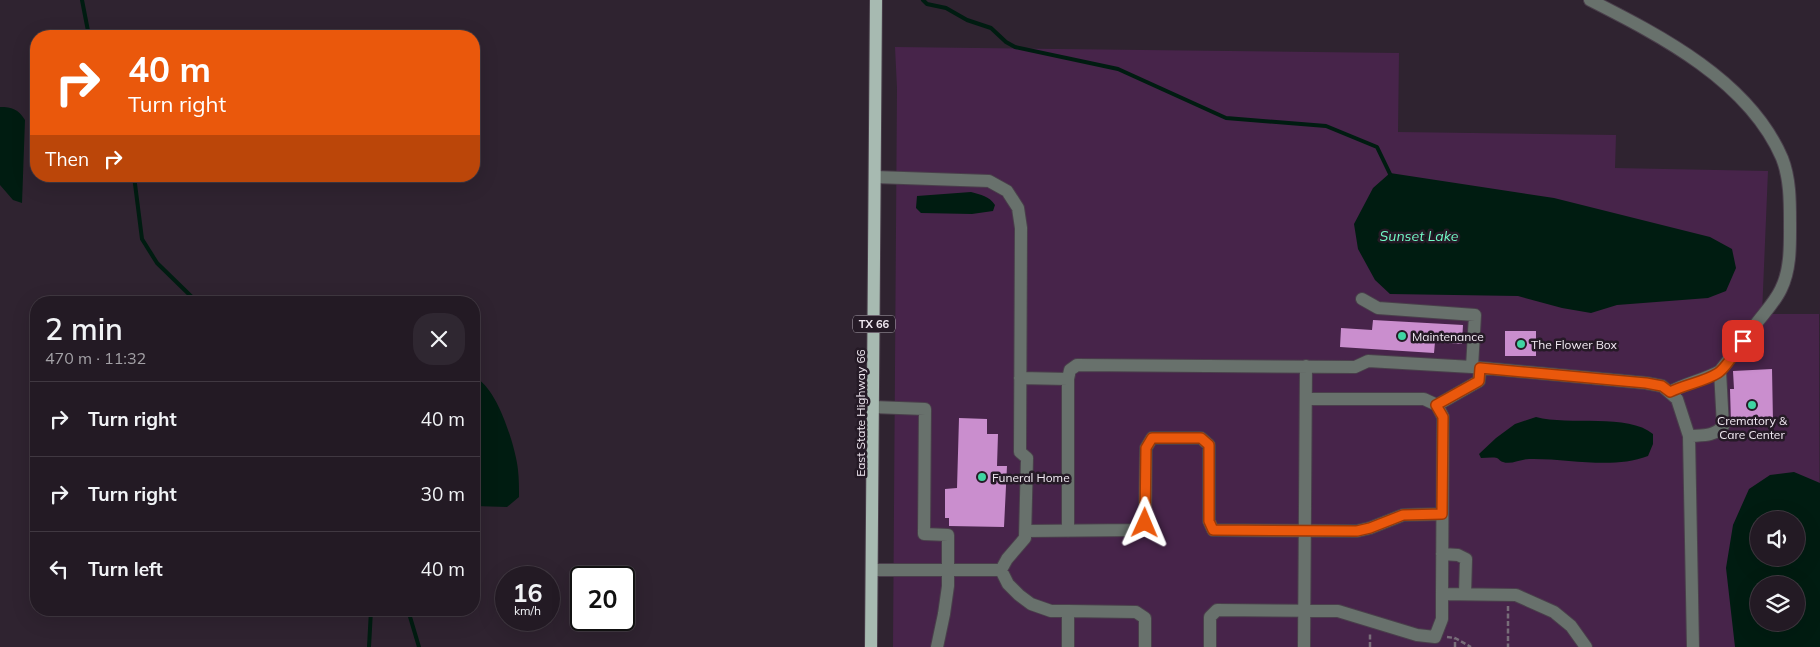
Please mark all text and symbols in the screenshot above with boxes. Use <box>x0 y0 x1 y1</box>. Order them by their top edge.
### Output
text: 40 m <box>128 47 211 91</box>
icon: right <box>45 50 110 115</box>
text: Turn right <box>128 90 226 118</box>
icon: right <box>99 145 127 173</box>
text: Then <box>45 147 89 171</box>
water label: Sunset Lake <box>1380 227 1459 245</box>
text: 2 min <box>45 310 123 348</box>
button: close <box>413 313 465 365</box>
road number: TX 66 <box>853 316 895 332</box>
pin <box>1722 320 1764 362</box>
icon: arrive <box>1729 327 1757 355</box>
place label: Maintenance <box>1412 329 1484 344</box>
marker: Maintenance <box>1396 330 1408 342</box>
place label: The Flower Box <box>1531 337 1618 352</box>
marker: The Flower Box <box>1515 338 1527 350</box>
text: 470 m · 11:32 <box>45 348 146 368</box>
street label: East State Highway 66 <box>853 349 868 477</box>
marker: Crematory & Care Center <box>1746 399 1758 411</box>
icon: right <box>45 405 73 433</box>
text: Turn right <box>88 407 177 431</box>
text: 40 m <box>421 407 465 431</box>
place label: Crematory & Care Center <box>1717 413 1788 442</box>
place label: Funeral Home <box>992 470 1070 485</box>
marker: Funeral Home <box>976 471 988 483</box>
icon: right <box>45 480 73 508</box>
text: Turn right <box>88 482 177 506</box>
text: 30 m <box>421 482 465 506</box>
position arrow <box>1118 496 1170 548</box>
map controls <box>1750 511 1805 631</box>
button: sound <box>1750 511 1805 566</box>
icon: left <box>45 555 73 583</box>
text: Turn left <box>88 557 163 581</box>
text: 40 m <box>421 557 465 581</box>
speed limit sign: 20 <box>570 566 635 631</box>
button: layers <box>1750 576 1805 631</box>
text: 16 <box>512 577 543 608</box>
text: km/h <box>514 603 541 618</box>

